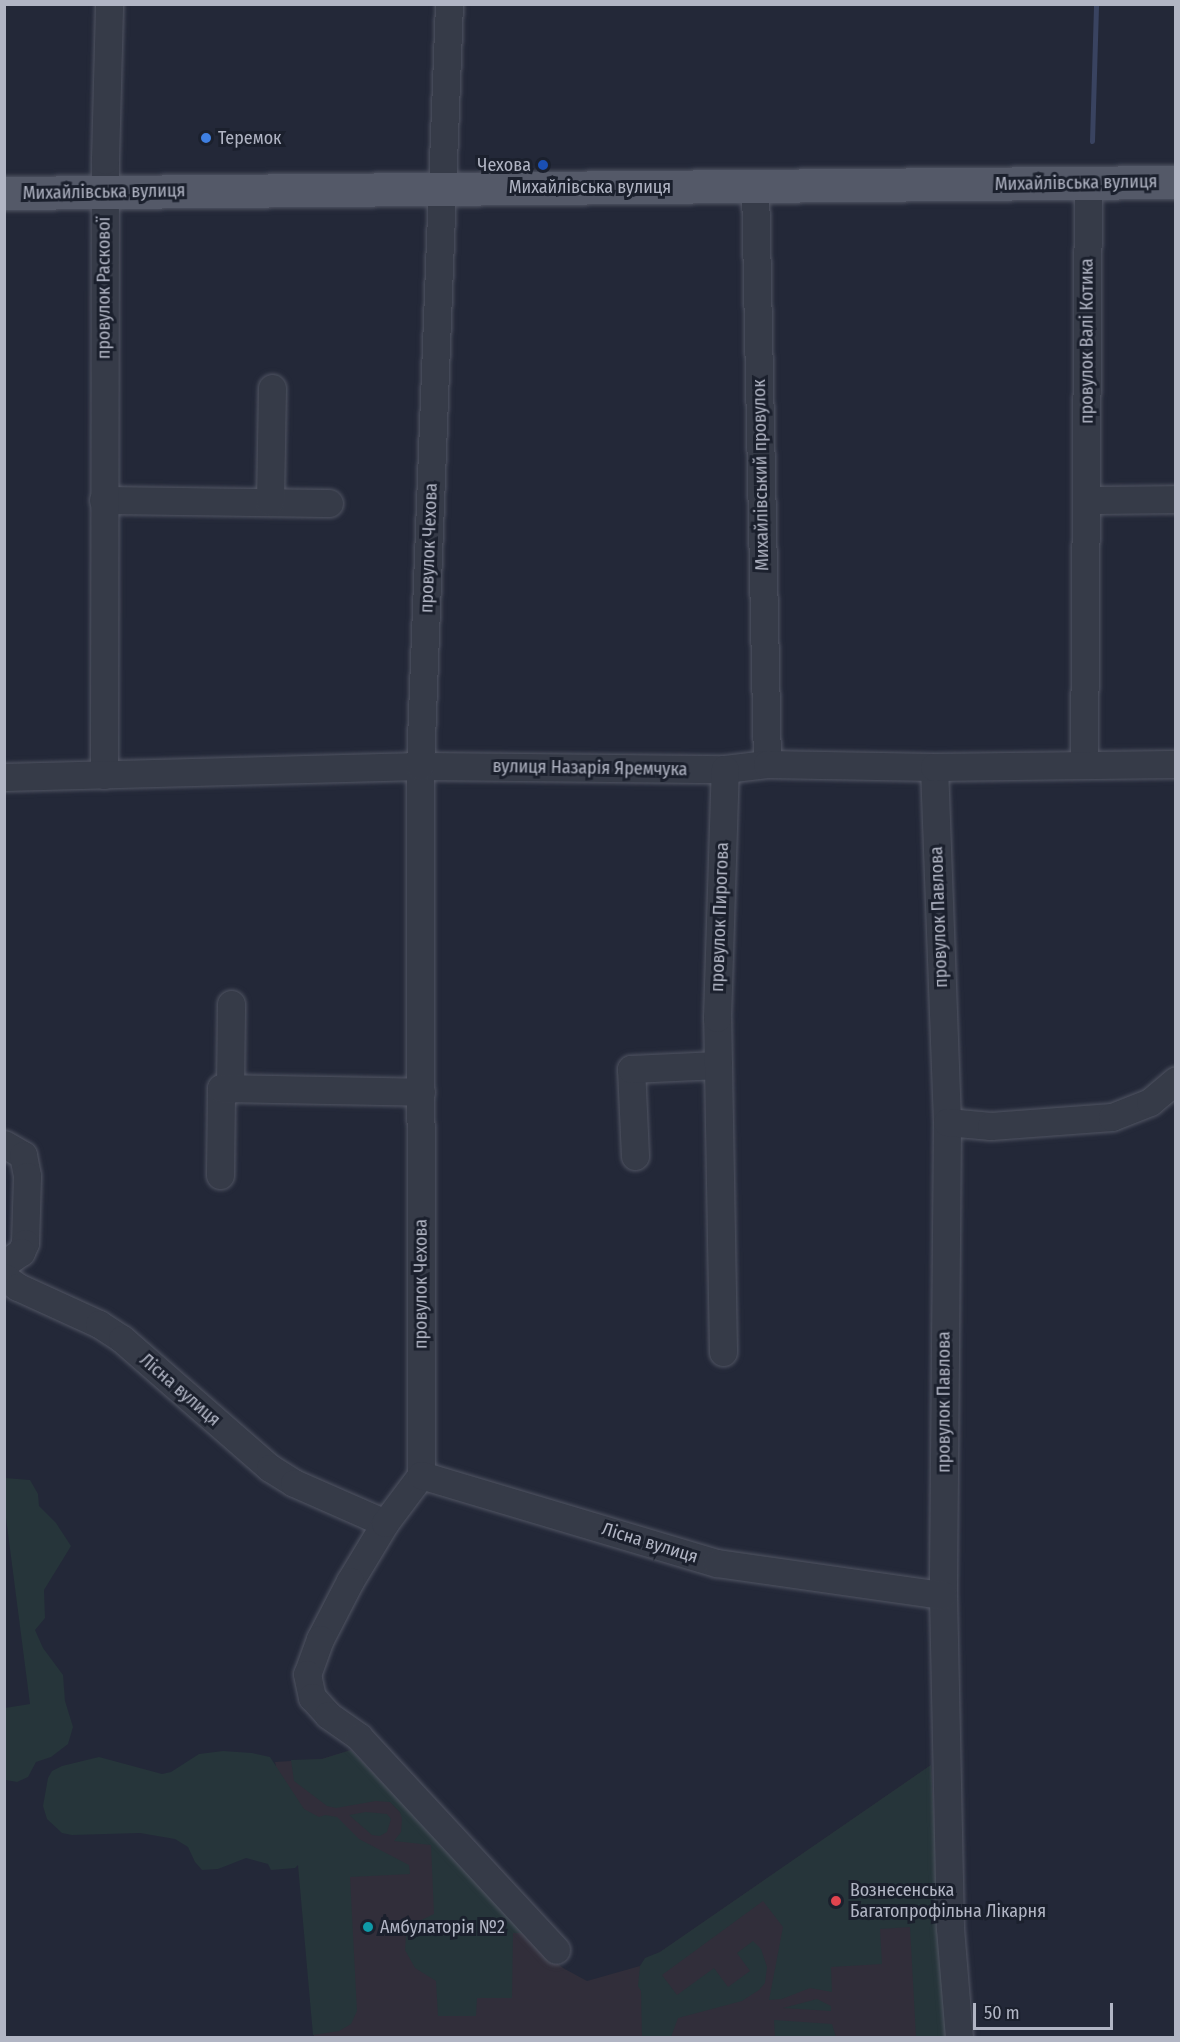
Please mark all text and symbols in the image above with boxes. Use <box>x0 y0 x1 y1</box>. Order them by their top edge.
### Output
place label: Теремок <box>218 127 282 149</box>
marker: Теремок <box>199 131 213 145</box>
place label: Чехова <box>478 154 531 176</box>
marker: Чехова <box>536 158 550 172</box>
street label: Михайлівська вулиця <box>995 171 1157 195</box>
street label: Михайлівська вулиця <box>509 176 671 198</box>
street label: Михайлівська вулиця <box>23 180 185 204</box>
street label: провулок Раскової <box>93 217 115 359</box>
street label: провулок Валі Котика <box>1076 258 1098 424</box>
street label: Михайлівський провулок <box>749 379 773 571</box>
street label: провулок Чехова <box>416 483 442 613</box>
street label: вулиця Назарія Яремчука <box>492 756 688 780</box>
street label: провулок Пирогова <box>707 842 733 992</box>
street label: провулок Павлова <box>926 846 952 988</box>
street label: провулок Чехова <box>410 1219 432 1349</box>
street label: провулок Павлова <box>933 1331 955 1473</box>
street label: Лісна вулиця <box>135 1349 225 1431</box>
street label: Лісна вулиця <box>599 1518 701 1568</box>
place label: Вознесенська Багатопрофільна Лікарня <box>850 1880 1046 1922</box>
marker: Вознесенська Багатопрофільна Лікарня <box>827 1892 845 1910</box>
place label: Амбулаторія №2 <box>380 1916 505 1938</box>
marker: Амбулаторія №2 <box>361 1920 375 1934</box>
scale bar <box>976 1991 1116 2029</box>
text: 50 m <box>984 2002 1020 2024</box>

